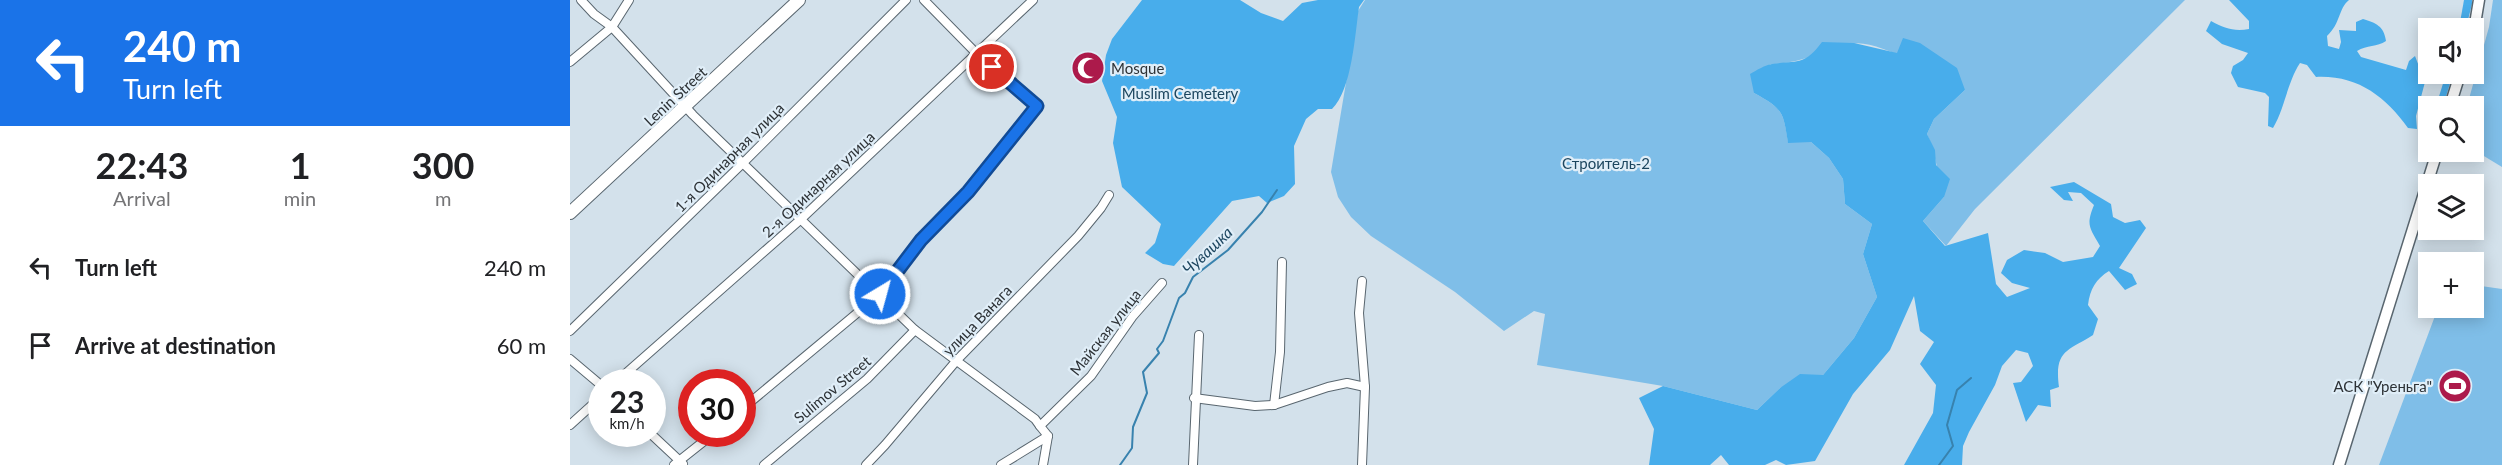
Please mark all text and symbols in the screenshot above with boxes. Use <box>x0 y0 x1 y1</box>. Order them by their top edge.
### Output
map controls <box>2418 18 2484 318</box>
button: sound <box>2418 18 2484 84</box>
text: 240 m <box>123 21 241 71</box>
icon: left <box>24 24 102 102</box>
pin <box>966 41 1017 92</box>
icon: arrive <box>975 50 1008 83</box>
mosque icon: Mosque <box>1070 50 1106 86</box>
place label: Mosque <box>1111 59 1164 77</box>
street label: Lenin Street <box>640 62 710 129</box>
text: Turn left <box>123 72 222 105</box>
park label: Muslim Cemetery <box>1122 84 1238 102</box>
button: search <box>2418 96 2484 162</box>
street label: 1-я Одинарная улица <box>671 99 787 215</box>
street label: 2-я Одинарная улица <box>758 127 878 241</box>
text: 22:43 <box>96 143 188 187</box>
text: 1 <box>290 143 311 187</box>
text: 300 <box>412 143 474 187</box>
park label: Строитель-2 <box>1562 154 1650 172</box>
button: layers <box>2418 174 2484 240</box>
text: Arrival <box>113 186 171 210</box>
text: min <box>284 186 316 210</box>
text: m <box>435 186 451 210</box>
water label: Чувашка <box>1178 222 1236 278</box>
icon: left <box>24 251 57 284</box>
button: + <box>2418 252 2484 318</box>
text: Turn left <box>75 254 157 281</box>
text: 240 m <box>484 254 546 281</box>
position arrow <box>848 262 912 326</box>
street label: улица Ванага <box>939 281 1015 359</box>
street label: Майская улица <box>1066 285 1144 379</box>
icon: arrive <box>24 329 57 362</box>
text: Arrive at destination <box>75 332 276 359</box>
text: 60 m <box>497 332 546 359</box>
street label: Sulimov Street <box>790 351 875 426</box>
sports icon: АСК "Уреньга" <box>2437 368 2473 404</box>
speed limit sign: 30 <box>678 369 756 447</box>
place label: АСК "Уреньга" <box>2333 377 2432 395</box>
text: 23 <box>610 383 644 419</box>
text: km/h <box>609 414 645 432</box>

